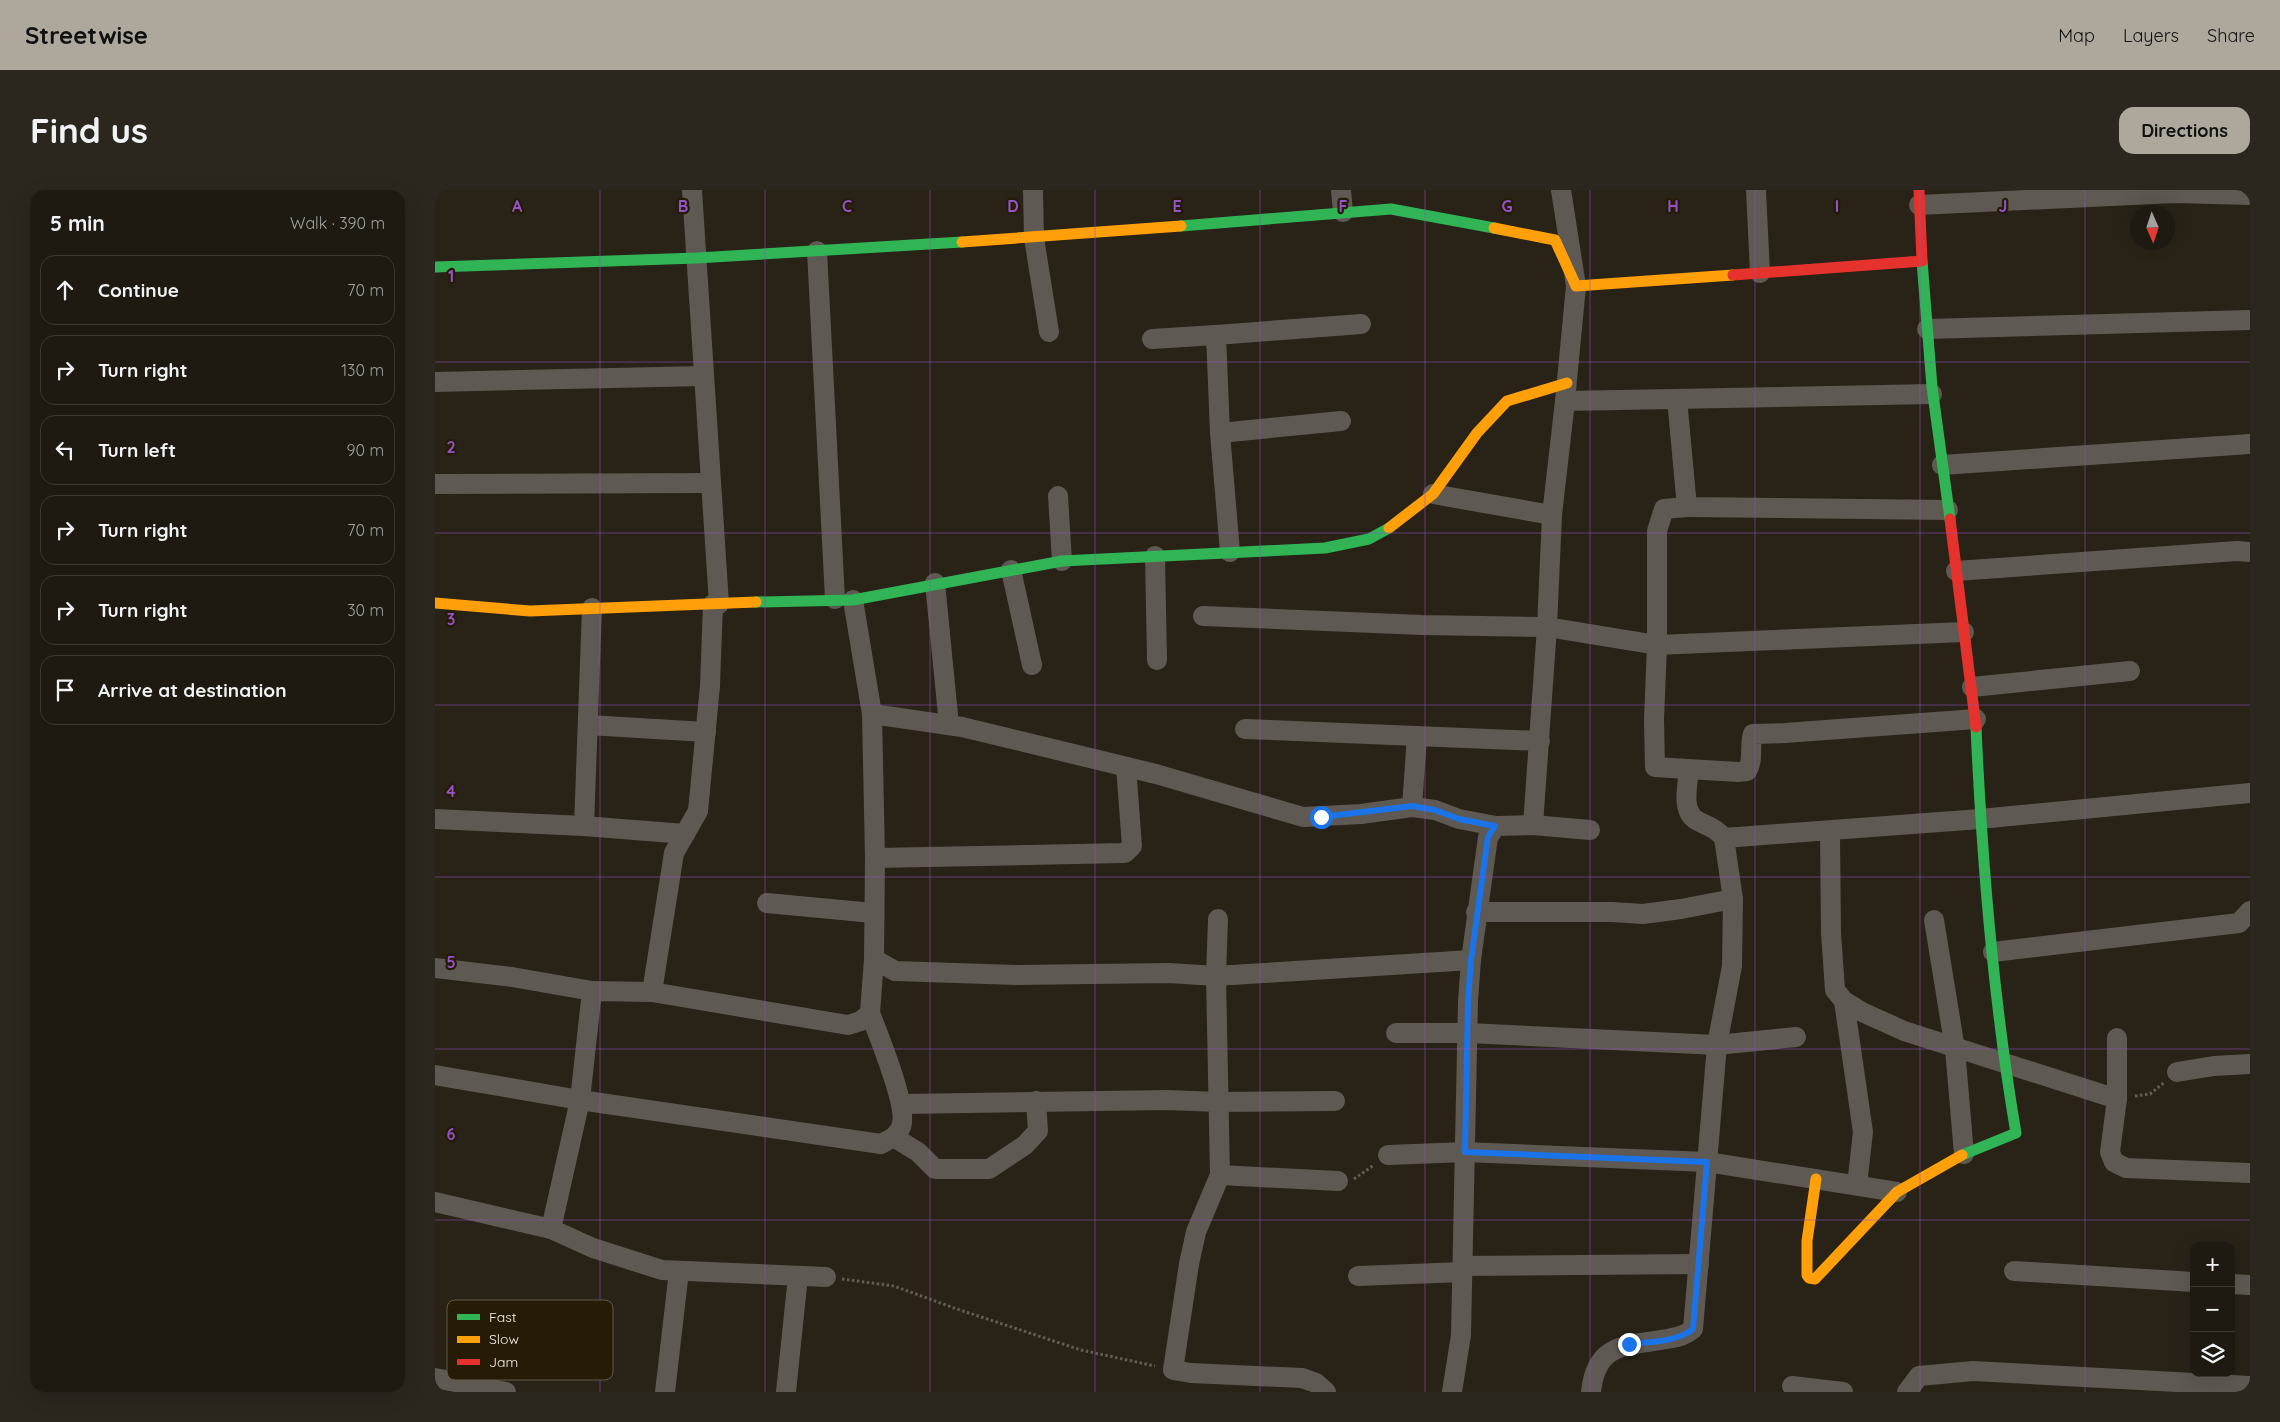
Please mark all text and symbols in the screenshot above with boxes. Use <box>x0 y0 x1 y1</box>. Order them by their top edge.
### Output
text: Streetwise <box>25 20 148 50</box>
text: Map <box>2058 24 2095 47</box>
text: Layers <box>2123 24 2179 47</box>
text: Share <box>2207 24 2255 47</box>
button: Directions <box>2119 107 2250 154</box>
text: Find us <box>30 108 148 152</box>
text: A <box>512 196 523 216</box>
text: B <box>678 196 688 216</box>
text: C <box>842 196 852 216</box>
text: D <box>1007 196 1019 216</box>
text: E <box>1172 196 1182 216</box>
text: F <box>1339 196 1348 216</box>
text: G <box>1501 196 1513 216</box>
text: H <box>1667 196 1679 216</box>
text: I <box>1835 196 1839 216</box>
text: J <box>1999 196 2007 216</box>
north arrow <box>2130 205 2175 250</box>
text: 5 min <box>50 210 105 236</box>
text: Walk · 390 m <box>290 213 385 233</box>
text: 1 <box>448 266 454 286</box>
icon: ahead <box>51 276 79 304</box>
text: Continue <box>98 278 179 302</box>
text: 70 m <box>347 280 384 300</box>
icon: right <box>51 356 79 384</box>
text: Turn right <box>98 358 187 382</box>
text: 130 m <box>341 360 384 380</box>
icon: left <box>51 436 79 464</box>
text: 2 <box>446 437 456 457</box>
text: Turn left <box>98 438 176 462</box>
text: 90 m <box>347 440 384 460</box>
icon: right <box>51 516 79 544</box>
text: Turn right <box>98 518 187 542</box>
text: 70 m <box>347 520 384 540</box>
icon: right <box>51 596 79 624</box>
text: Turn right <box>98 598 187 622</box>
text: 30 m <box>347 600 384 620</box>
text: 3 <box>447 609 455 629</box>
icon: arrive <box>51 676 79 704</box>
text: Arrive at destination <box>98 678 287 702</box>
text: 4 <box>446 781 456 801</box>
route start <box>1310 806 1333 829</box>
text: 5 <box>446 952 456 972</box>
text: 6 <box>447 1124 456 1144</box>
map controls <box>2190 1242 2235 1377</box>
button: + <box>2190 1242 2235 1287</box>
button: − <box>2190 1287 2235 1332</box>
legend <box>447 1300 613 1380</box>
text: Fast <box>489 1308 517 1326</box>
text: Slow <box>489 1330 519 1348</box>
button: layers <box>2190 1332 2235 1377</box>
route end <box>1618 1333 1641 1356</box>
text: Jam <box>489 1353 518 1371</box>

